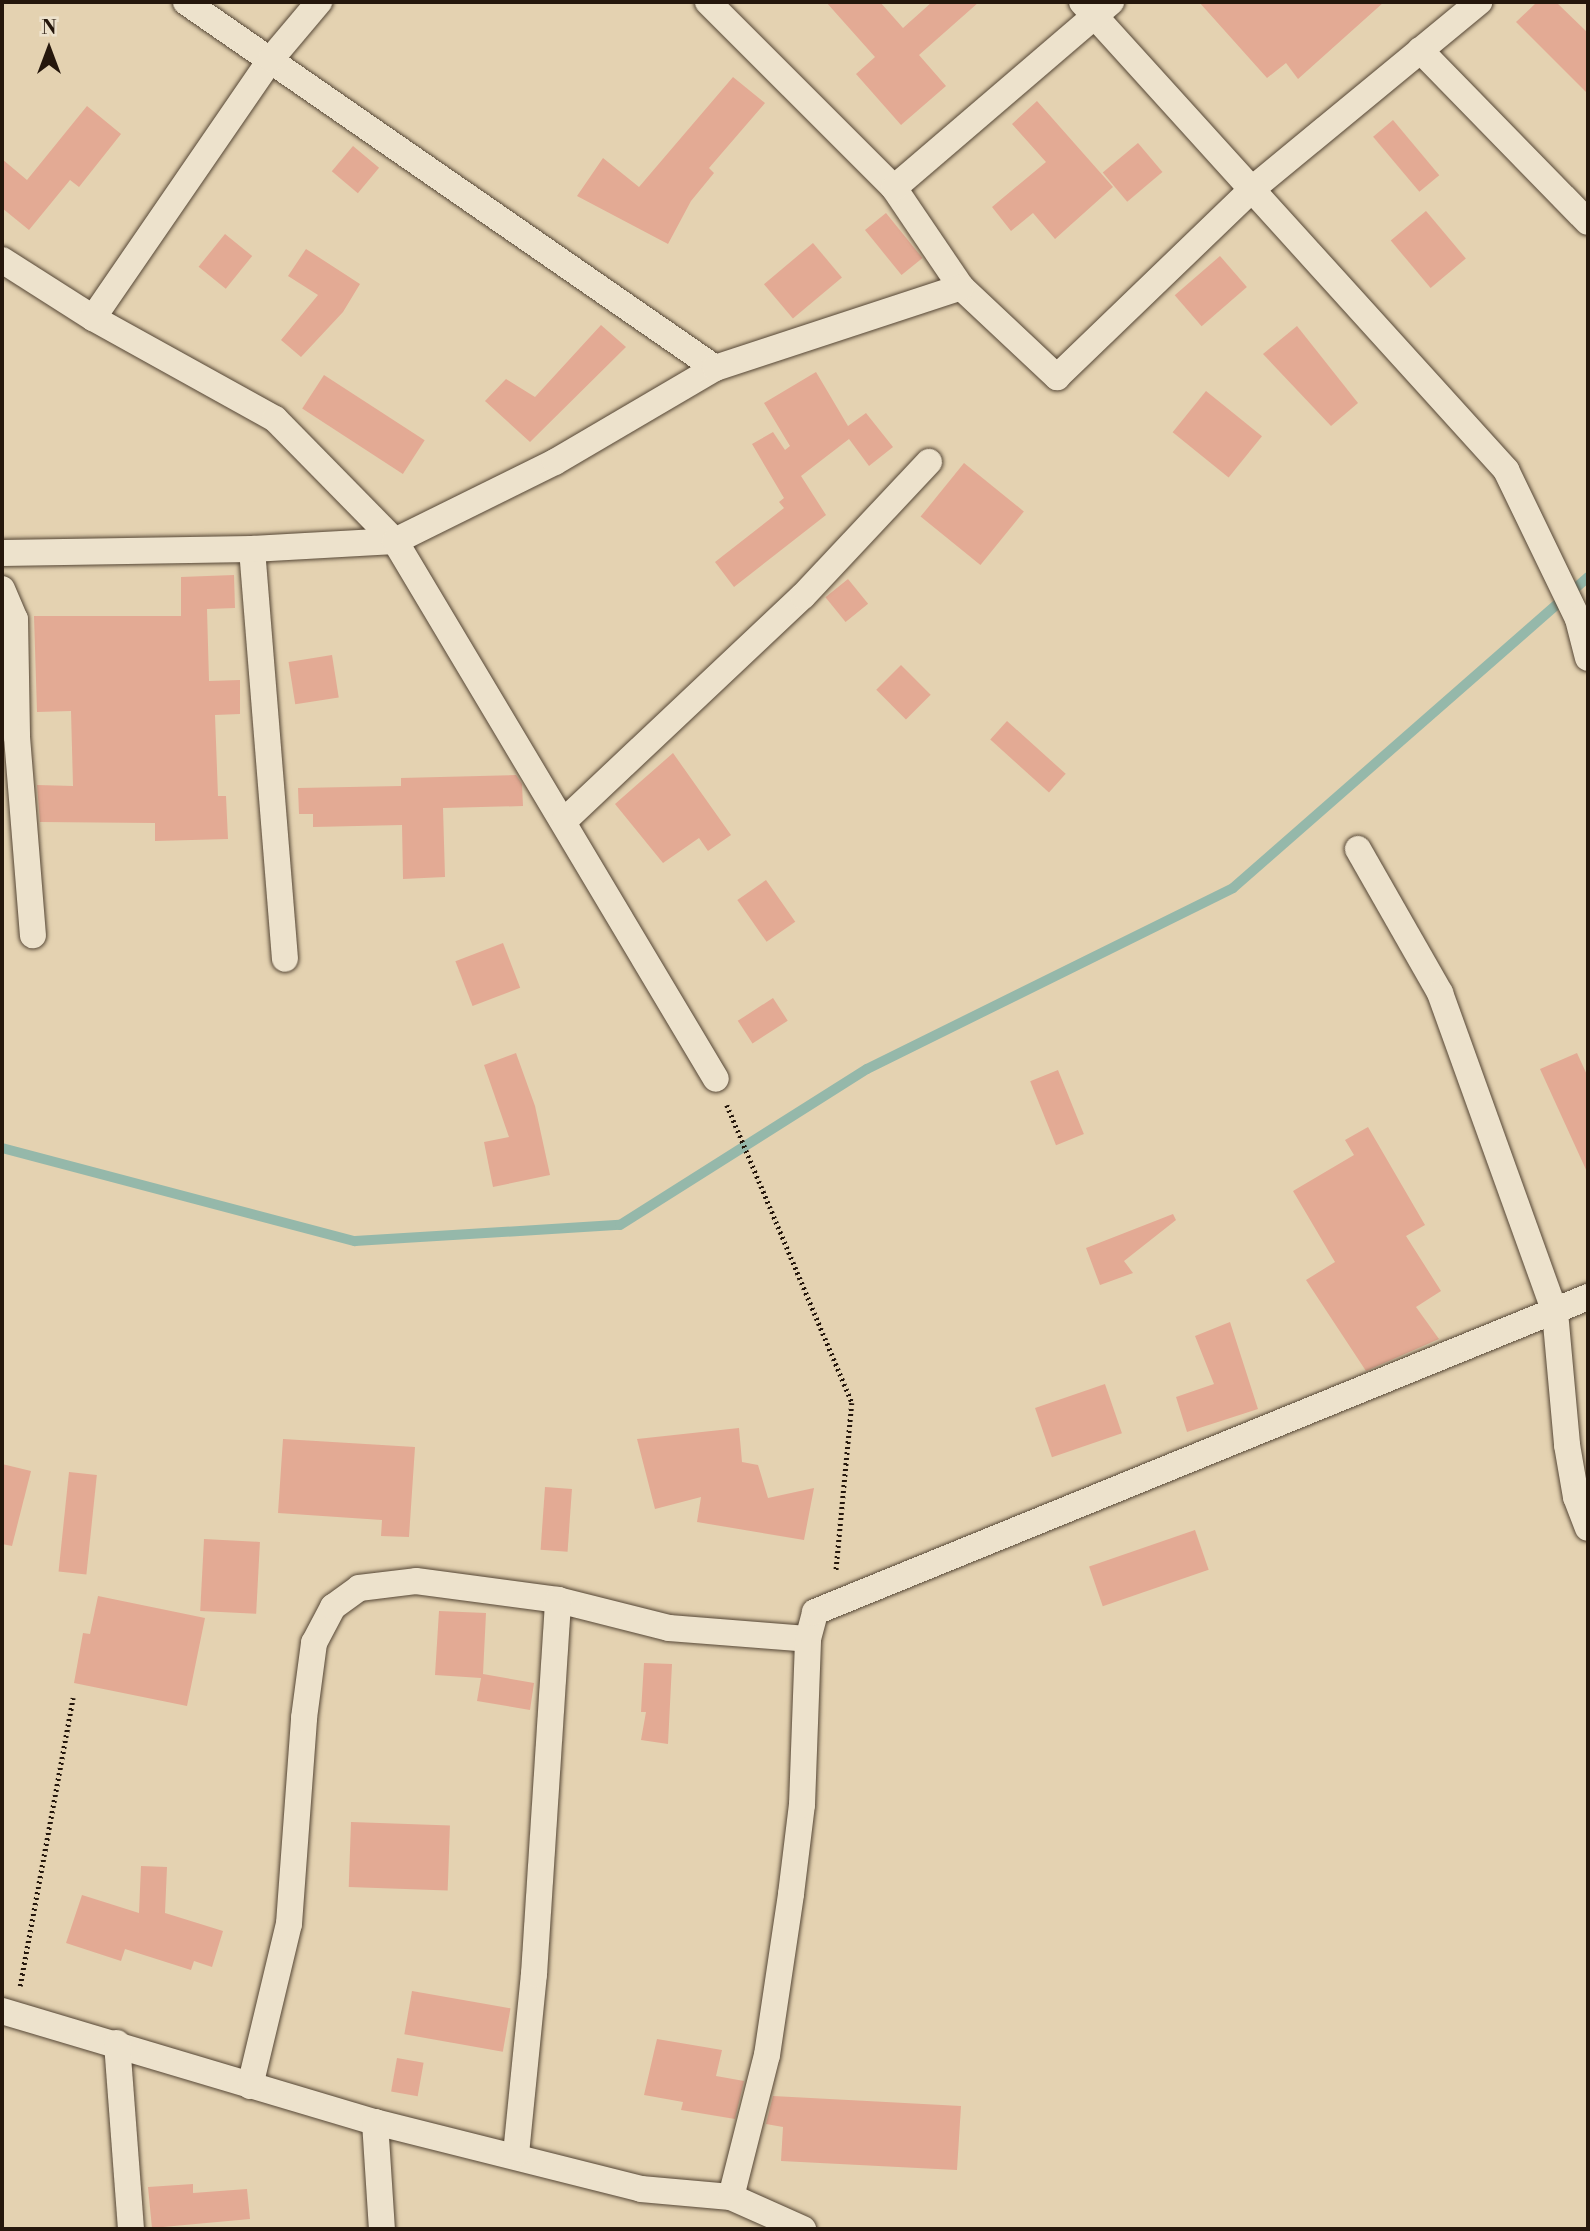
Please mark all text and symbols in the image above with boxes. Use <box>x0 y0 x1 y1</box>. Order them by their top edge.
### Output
north arrow <box>14 14 84 84</box>
text: N <box>41 16 57 40</box>

